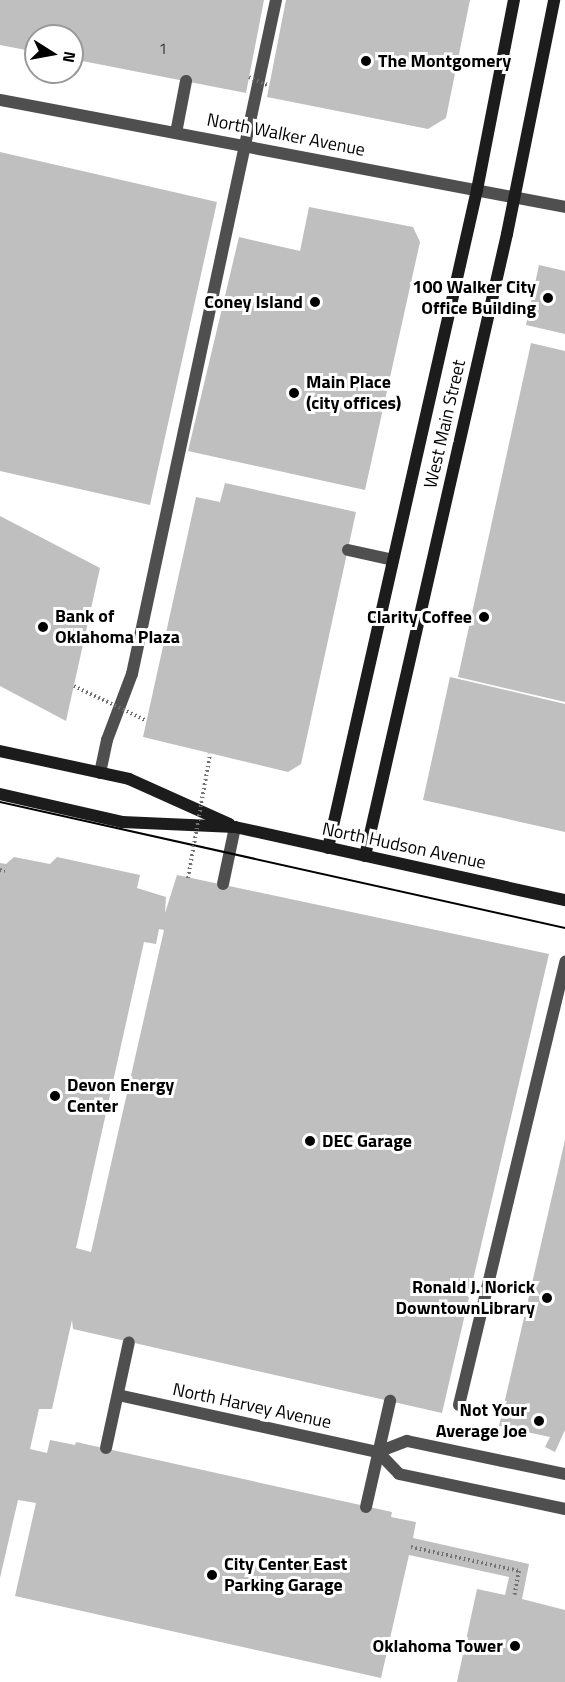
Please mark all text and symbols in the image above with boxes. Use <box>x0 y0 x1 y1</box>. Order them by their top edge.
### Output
north arrow <box>24 24 84 84</box>
house number: 1 <box>159 40 167 58</box>
text: N <box>57 49 83 65</box>
place label: The Montgomery <box>378 50 511 72</box>
marker: The Montgomery <box>359 54 373 68</box>
street label: North Walker Avenue <box>205 109 367 161</box>
place label: 100 Walker City Office Building <box>412 277 536 320</box>
place label: Coney Island <box>204 291 303 313</box>
marker: 100 Walker City Office Building <box>541 291 555 305</box>
marker: Coney Island <box>308 295 322 309</box>
street label: West Main Street <box>420 358 470 490</box>
place label: Main Place (city offices) <box>306 372 401 415</box>
marker: Main Place (city offices) <box>287 386 301 400</box>
place label: Bank of Oklahoma Plaza <box>55 606 180 648</box>
place label: Clarity Coffee <box>367 606 472 628</box>
marker: Clarity Coffee <box>477 610 491 624</box>
marker: Bank of Oklahoma Plaza <box>36 620 50 634</box>
street label: North Hudson Avenue <box>320 818 488 874</box>
place label: Devon Energy Center <box>67 1075 174 1118</box>
marker: Devon Energy Center <box>48 1089 62 1103</box>
place label: DEC Garage <box>322 1130 412 1152</box>
marker: DEC Garage <box>303 1134 317 1148</box>
place label: Ronald J. Norick DowntownLibrary <box>396 1277 535 1320</box>
marker: Ronald J. Norick DowntownLibrary <box>540 1291 554 1305</box>
street label: North Harvey Avenue <box>171 1379 333 1433</box>
place label: Not Your Average Joe <box>436 1400 527 1442</box>
marker: Not Your Average Joe <box>532 1414 546 1428</box>
place label: City Center East Parking Garage <box>224 1554 347 1596</box>
marker: City Center East Parking Garage <box>205 1568 219 1582</box>
place label: Oklahoma Tower <box>373 1635 503 1657</box>
marker: Oklahoma Tower <box>508 1639 522 1653</box>

